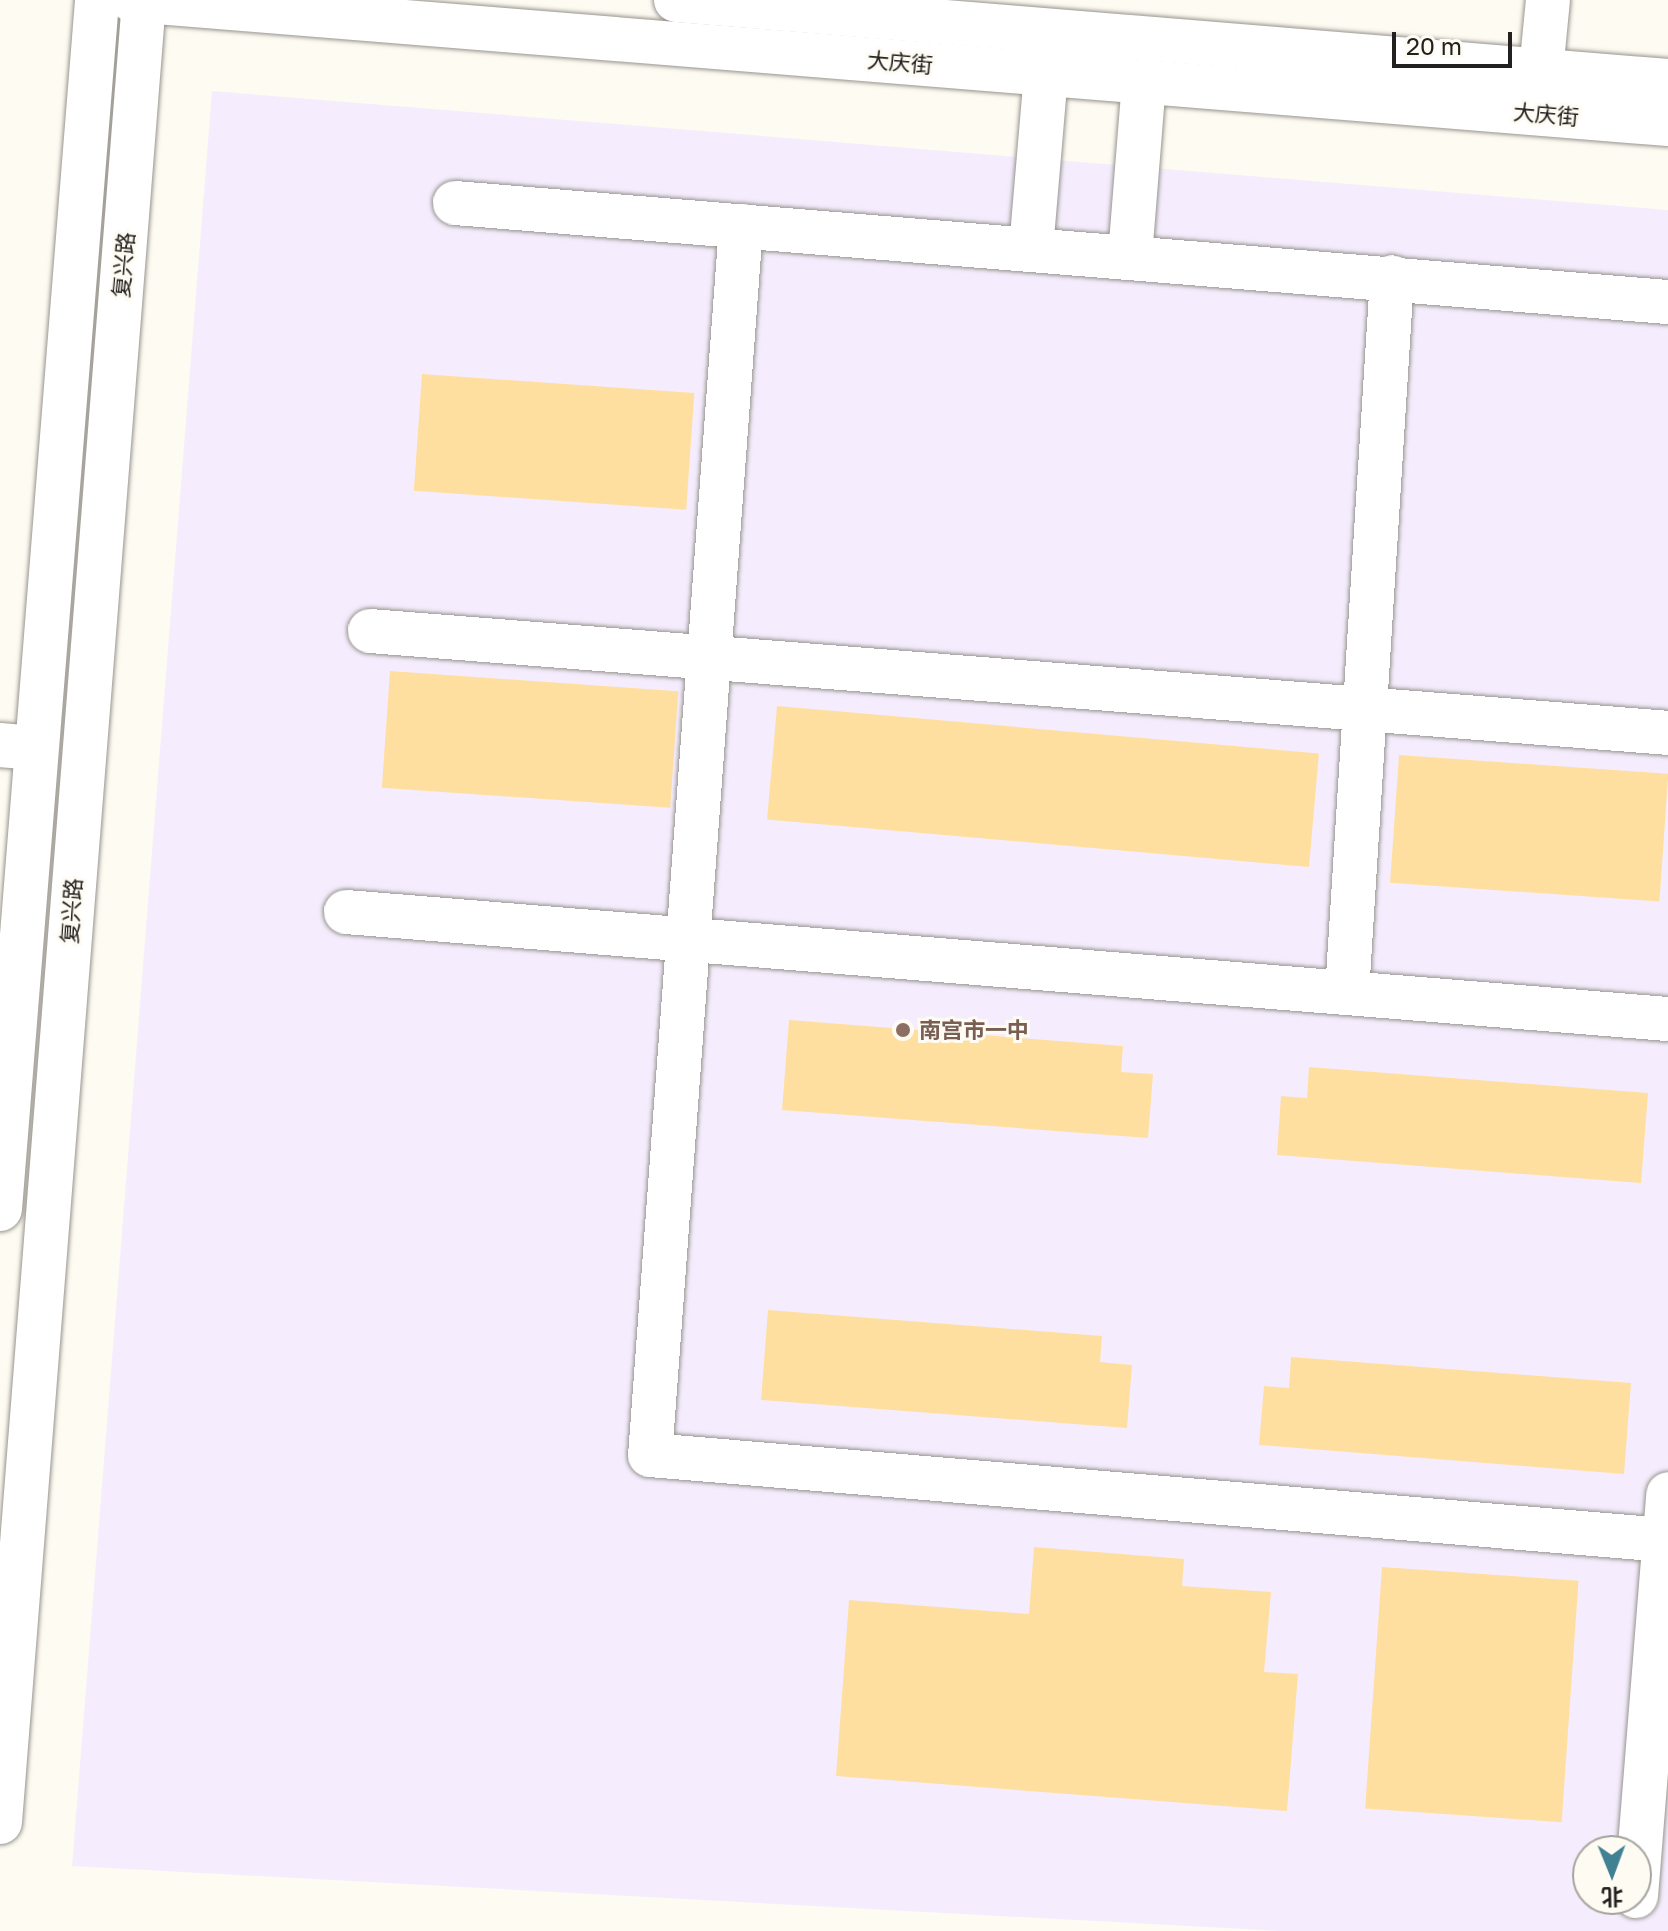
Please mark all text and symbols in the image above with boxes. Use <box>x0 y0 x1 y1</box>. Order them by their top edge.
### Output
scale bar <box>1396 16 1516 66</box>
text: 20 m <box>1406 31 1462 60</box>
street label: 大庆街 <box>866 46 934 78</box>
street label: 大庆街 <box>1512 98 1580 130</box>
street label: 复兴路 <box>107 231 139 299</box>
street label: 复兴路 <box>56 877 86 945</box>
place label: 南宫市一中 <box>919 1017 1029 1043</box>
marker: 南宫市一中 <box>894 1021 912 1039</box>
north arrow <box>1572 1835 1652 1915</box>
text: 北 <box>1601 1884 1624 1911</box>

